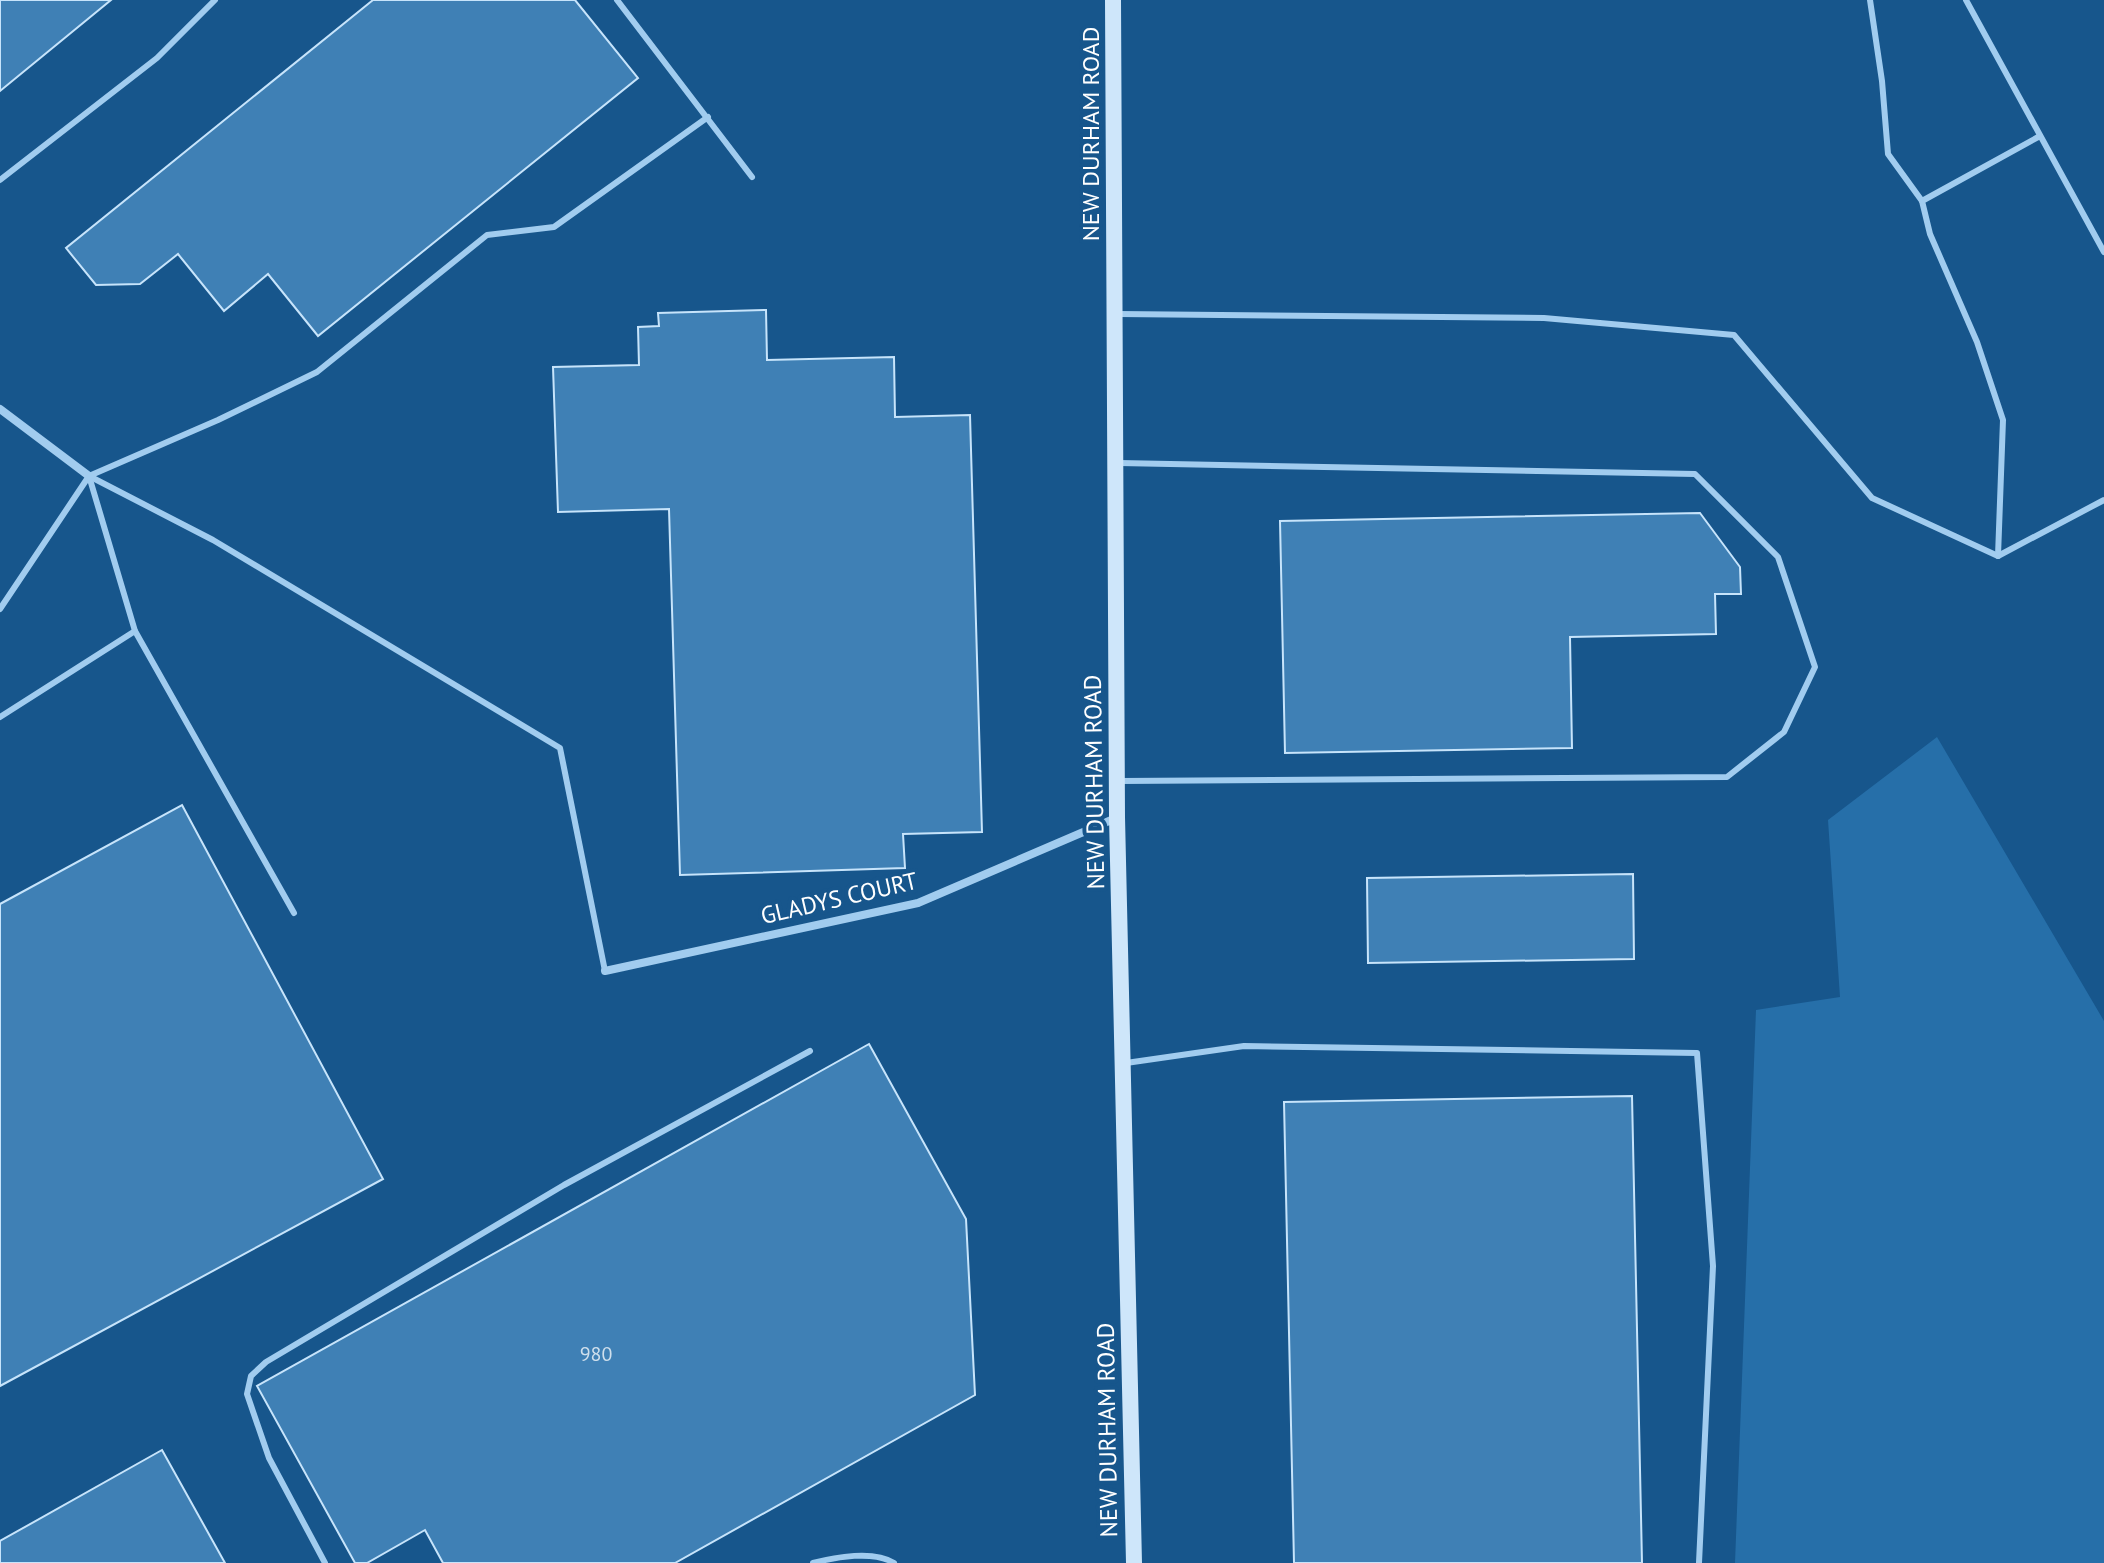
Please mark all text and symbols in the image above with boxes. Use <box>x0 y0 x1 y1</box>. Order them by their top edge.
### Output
street label: NEW DURHAM ROAD <box>1075 27 1106 241</box>
street label: NEW DURHAM ROAD <box>1077 674 1111 890</box>
street label: GLADYS COURT <box>758 865 920 931</box>
street label: NEW DURHAM ROAD <box>1090 1322 1124 1538</box>
house number: 980 <box>580 1341 612 1367</box>

